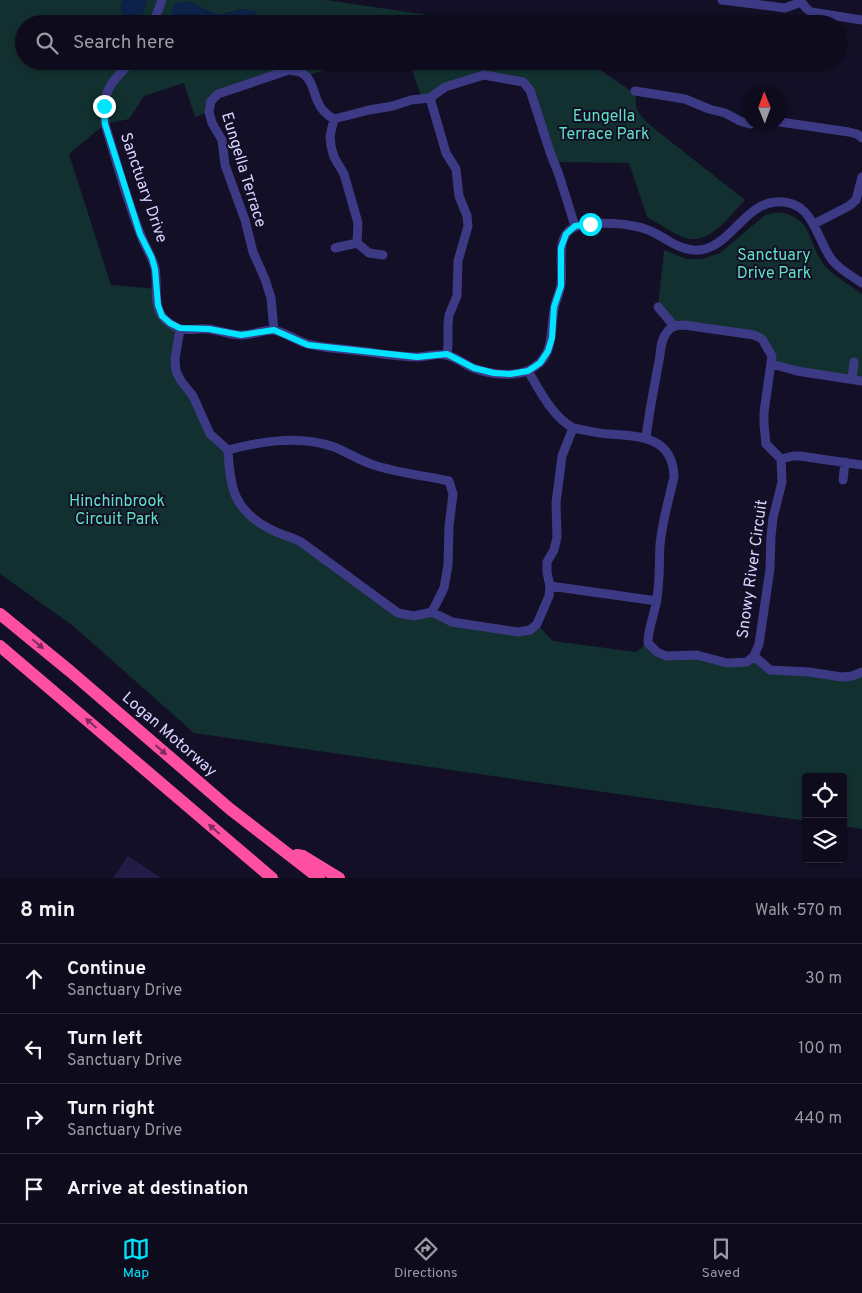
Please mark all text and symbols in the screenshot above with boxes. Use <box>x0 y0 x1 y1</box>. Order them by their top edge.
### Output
search box <box>15 15 847 70</box>
icon: search <box>33 29 61 57</box>
text: Search here <box>73 31 175 55</box>
north arrow <box>742 85 787 130</box>
route end <box>93 95 116 118</box>
park label: Eungella Terrace Park <box>559 107 649 145</box>
street label: Eungella Terrace <box>216 110 270 230</box>
street label: Sanctuary Drive <box>115 130 171 246</box>
route start <box>579 213 602 236</box>
park label: Sanctuary Drive Park <box>737 246 811 284</box>
park label: Hinchinbrook Circuit Park <box>69 492 165 530</box>
street label: Snowy River Circuit <box>733 498 773 640</box>
one-way arrow <box>31 639 44 650</box>
street label: Logan Motorway <box>117 688 221 782</box>
one-way arrow <box>84 717 97 728</box>
one-way arrow <box>155 745 168 756</box>
map controls <box>802 773 847 863</box>
button: locate <box>802 773 847 818</box>
button: layers <box>802 818 847 863</box>
one-way arrow <box>207 823 220 834</box>
text: 8 min <box>20 897 75 924</box>
text: Walk · 570 m <box>755 901 842 921</box>
text: Continue <box>67 957 146 981</box>
icon: ahead <box>20 965 48 993</box>
text: 30 m <box>805 969 842 989</box>
text: Sanctuary Drive <box>67 981 182 1001</box>
text: Turn left <box>67 1027 143 1051</box>
icon: left <box>20 1035 48 1063</box>
text: 100 m <box>798 1039 842 1059</box>
text: Sanctuary Drive <box>67 1051 182 1071</box>
text: Turn right <box>67 1097 155 1121</box>
icon: right <box>20 1105 48 1133</box>
text: 440 m <box>795 1109 842 1129</box>
text: Sanctuary Drive <box>67 1121 182 1141</box>
icon: arrive <box>20 1175 48 1203</box>
text: Arrive at destination <box>67 1177 248 1201</box>
tab: Map <box>122 1235 150 1282</box>
tab: Directions <box>394 1235 458 1282</box>
tab: Saved <box>702 1235 740 1282</box>

